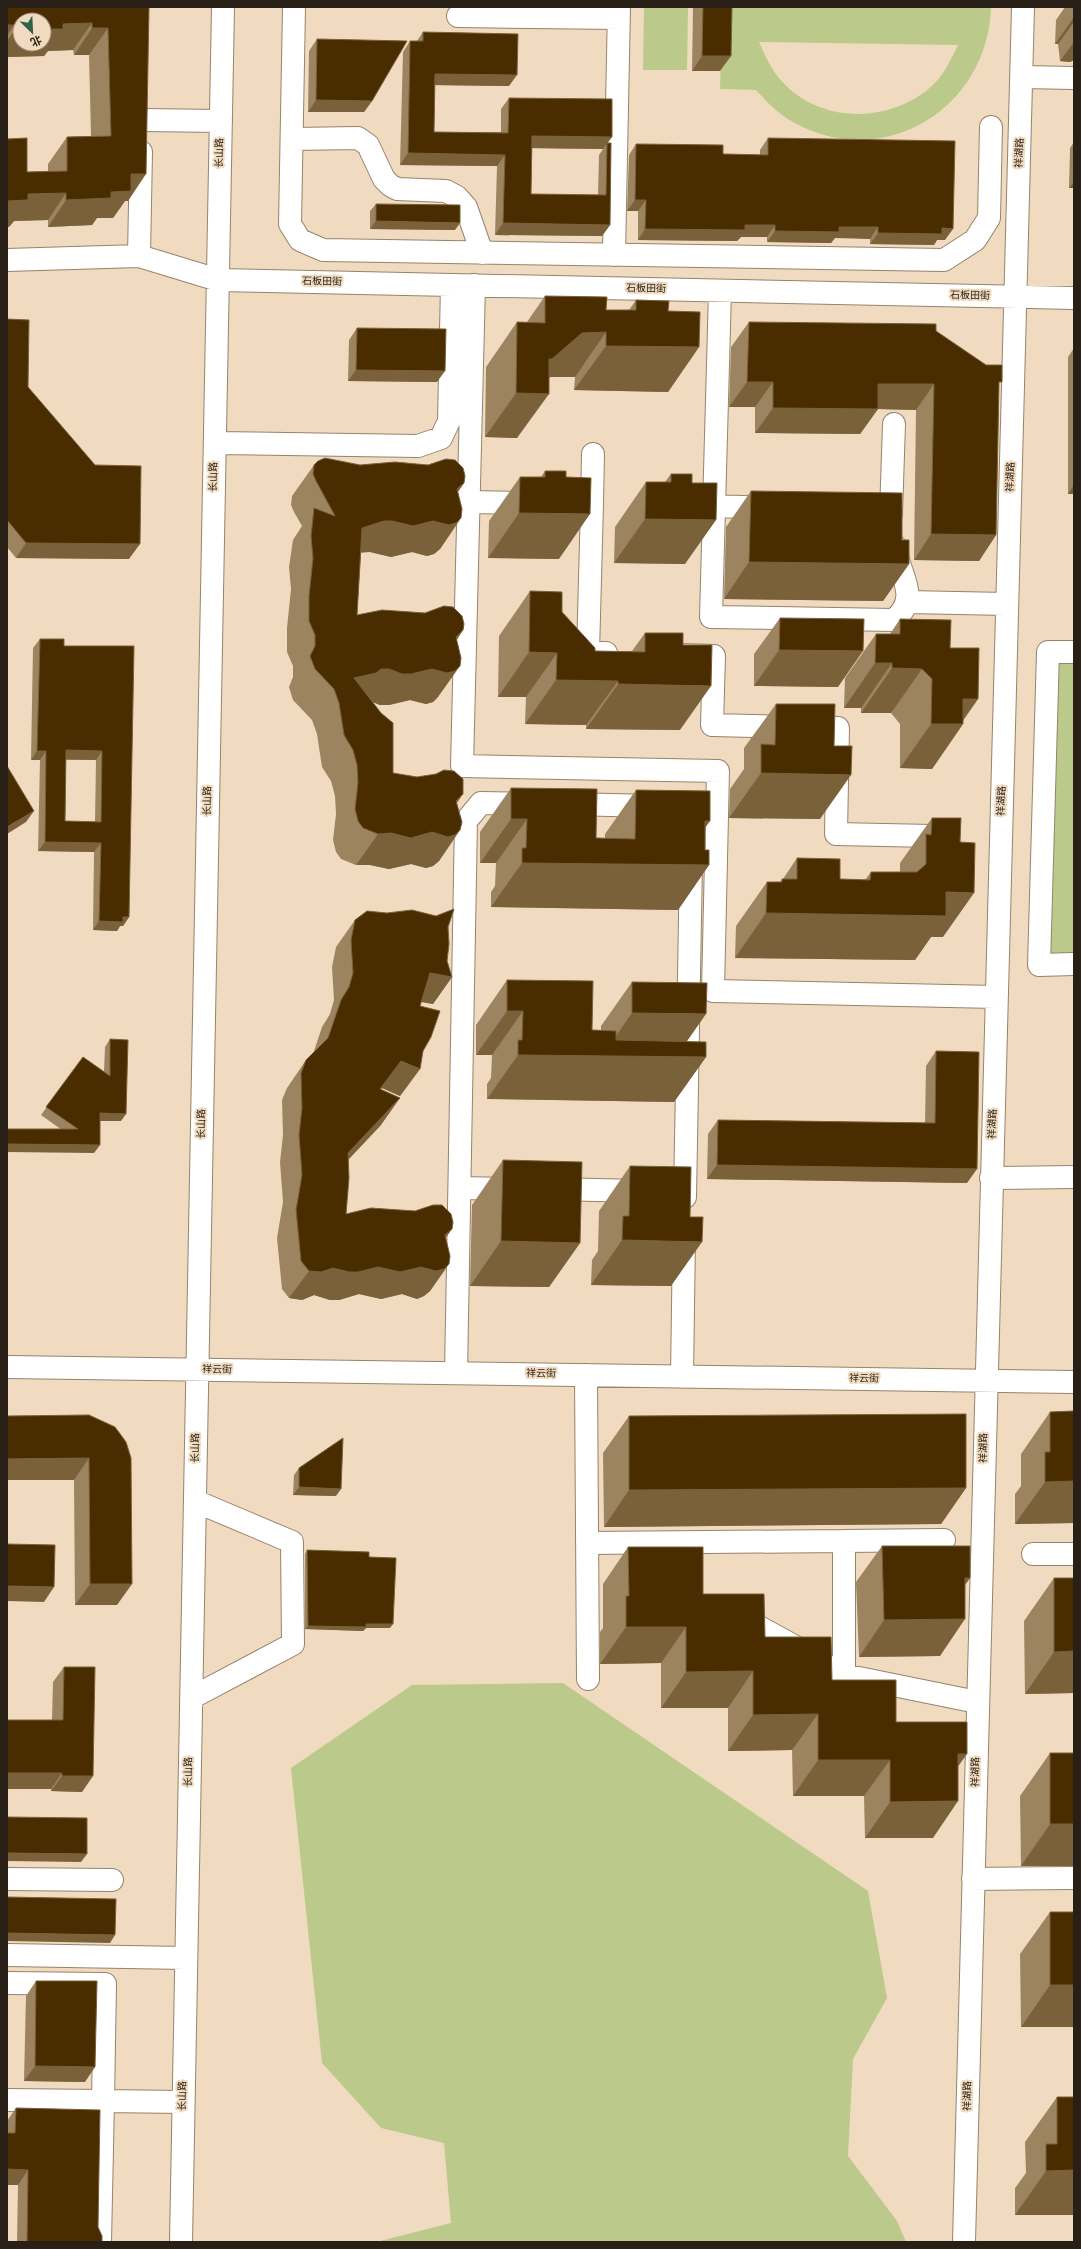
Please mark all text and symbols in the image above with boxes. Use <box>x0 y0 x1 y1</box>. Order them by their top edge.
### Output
north arrow <box>12 12 52 52</box>
text: 北 <box>28 32 44 49</box>
street label: 长山路 <box>213 138 227 168</box>
street label: 祥湖路 <box>1013 138 1027 168</box>
street label: 石板田街 <box>302 275 342 289</box>
street label: 石板田街 <box>626 282 666 296</box>
street label: 石板田街 <box>950 289 990 303</box>
street label: 长山路 <box>207 462 221 492</box>
street label: 祥湖路 <box>1004 462 1018 492</box>
street label: 长山路 <box>201 786 215 816</box>
street label: 祥湖路 <box>995 786 1009 816</box>
street label: 长山路 <box>195 1109 209 1139</box>
street label: 祥湖路 <box>986 1109 1000 1139</box>
street label: 祥云街 <box>202 1363 232 1377</box>
street label: 祥云街 <box>526 1367 556 1381</box>
street label: 祥云街 <box>849 1372 879 1386</box>
street label: 长山路 <box>189 1433 203 1463</box>
street label: 祥湖路 <box>977 1433 991 1463</box>
street label: 长山路 <box>182 1757 196 1787</box>
street label: 祥湖路 <box>969 1757 983 1787</box>
street label: 长山路 <box>176 2081 190 2111</box>
street label: 祥湖路 <box>961 2081 975 2111</box>

